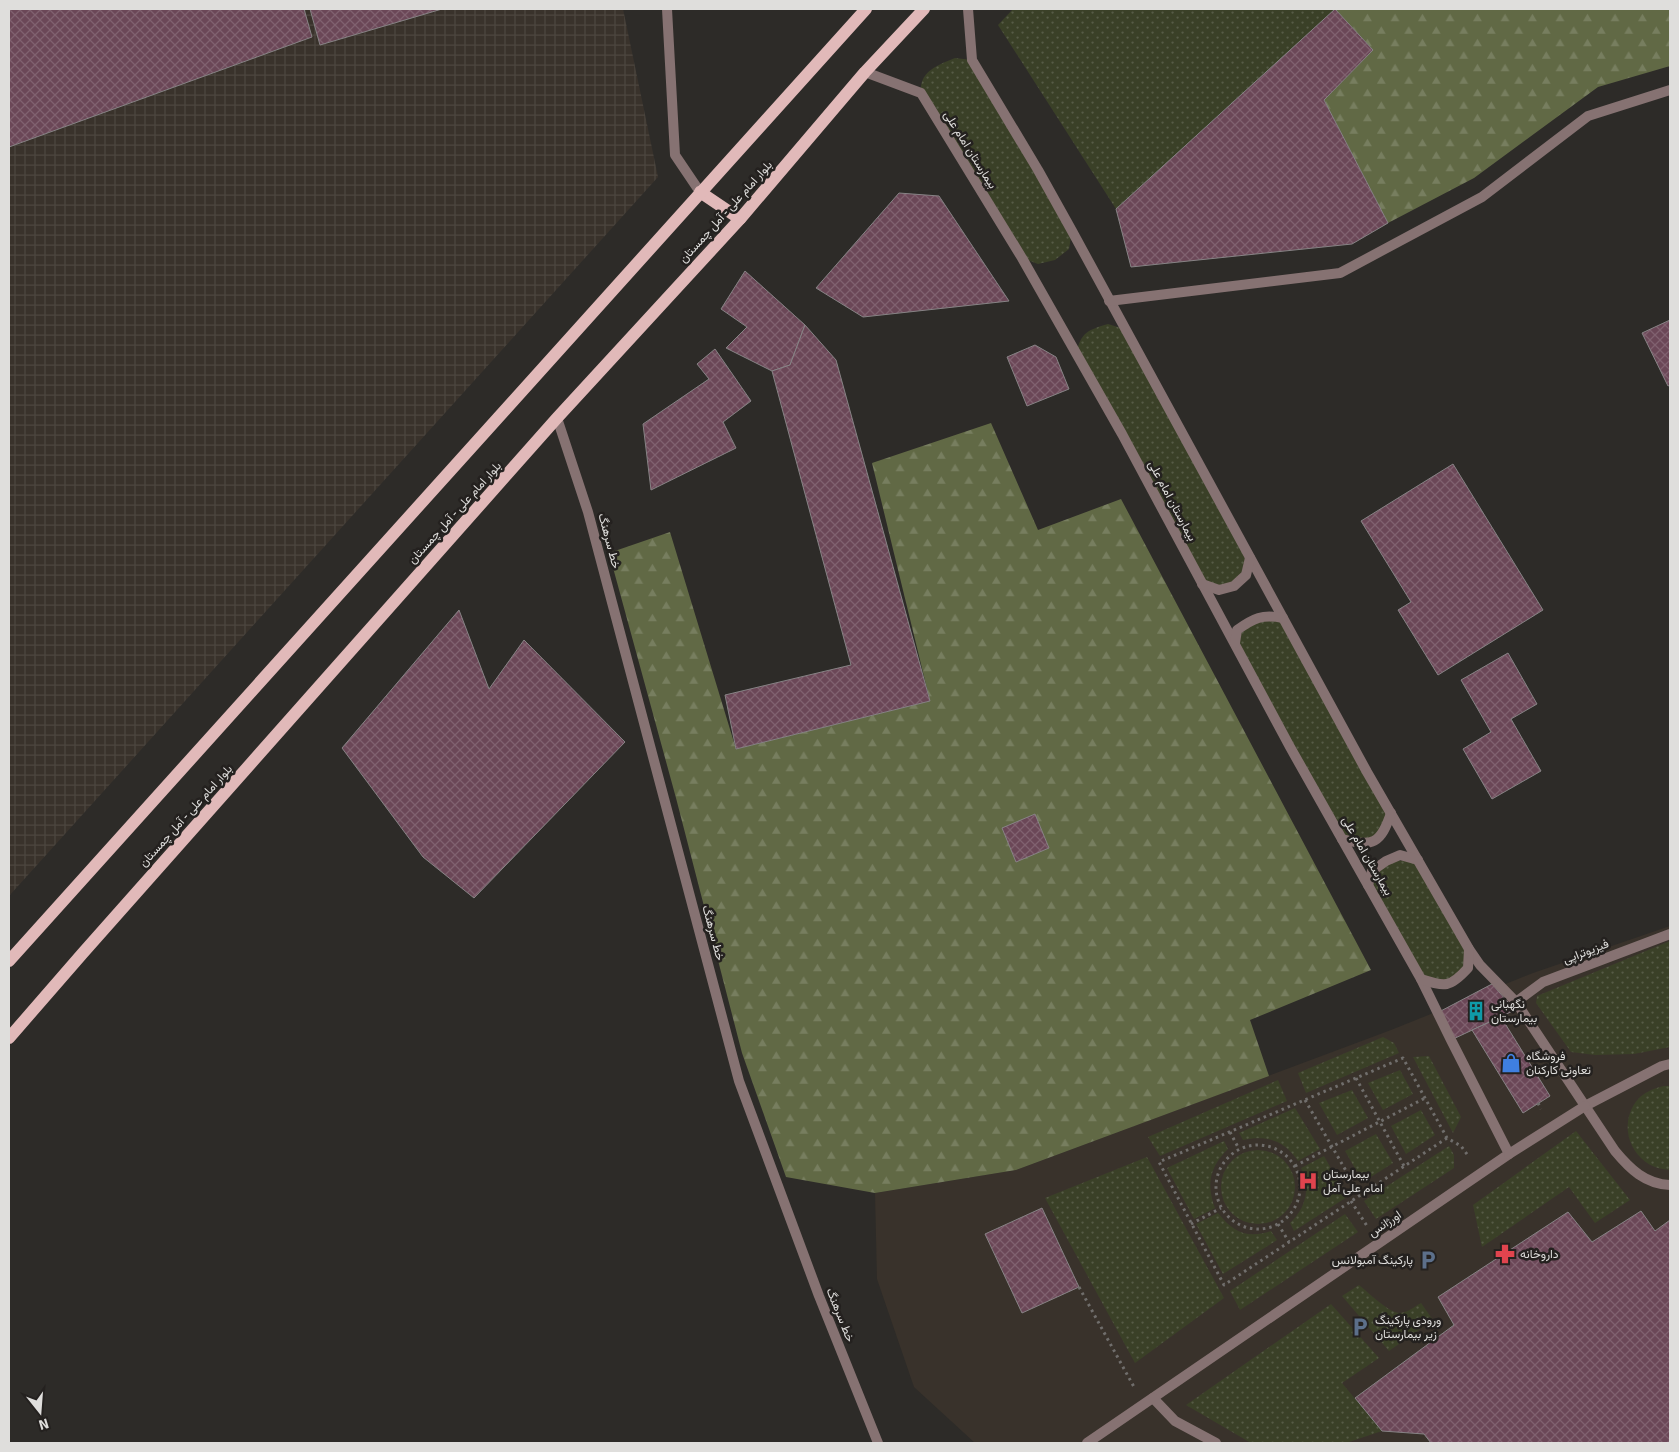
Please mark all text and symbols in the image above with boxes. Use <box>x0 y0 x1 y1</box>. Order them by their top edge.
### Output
street label: بیمارستان امام علی <box>940 108 1000 192</box>
street label: بلوار امام علی - آمل چمستان <box>676 158 776 266</box>
street label: بیمارستان امام علی <box>1144 458 1200 544</box>
street label: بلوار امام علی - آمل چمستان <box>405 459 505 567</box>
street label: خط سرهنگ <box>594 512 624 570</box>
street label: بلوار امام علی - آمل چمستان <box>136 762 236 870</box>
street label: بیمارستان امام علی <box>1338 814 1396 898</box>
street label: خط سرهنگ <box>698 904 728 962</box>
street label: فیزیوتراپی <box>1561 936 1611 968</box>
place label: نگهبانی بیمارستان <box>1491 997 1537 1026</box>
building icon: نگهبانی بیمارستان <box>1465 1000 1487 1022</box>
place label: فروشگاه تعاونی کارکنان <box>1526 1049 1591 1078</box>
shop icon: فروشگاه تعاونی کارکنان <box>1500 1052 1522 1074</box>
place label: بیمارستان امام علی آمل <box>1323 1167 1383 1196</box>
hospital icon: بیمارستان امام علی آمل <box>1297 1170 1319 1192</box>
street label: اورژانس <box>1366 1208 1404 1240</box>
pharmacy icon: داروخانه <box>1494 1243 1516 1265</box>
place label: داروخانه <box>1520 1247 1559 1262</box>
parking icon: پارکینگ آمبولانس <box>1417 1249 1439 1271</box>
place label: پارکینگ آمبولانس <box>1332 1253 1413 1268</box>
street label: خط سرهنگ <box>822 1286 858 1344</box>
place label: ورودی پارکینگ زیر بیمارستان <box>1375 1313 1441 1342</box>
parking icon: ورودی پارکینگ زیر بیمارستان <box>1349 1316 1371 1338</box>
north arrow <box>15 1387 65 1437</box>
text: N <box>37 1414 51 1434</box>

